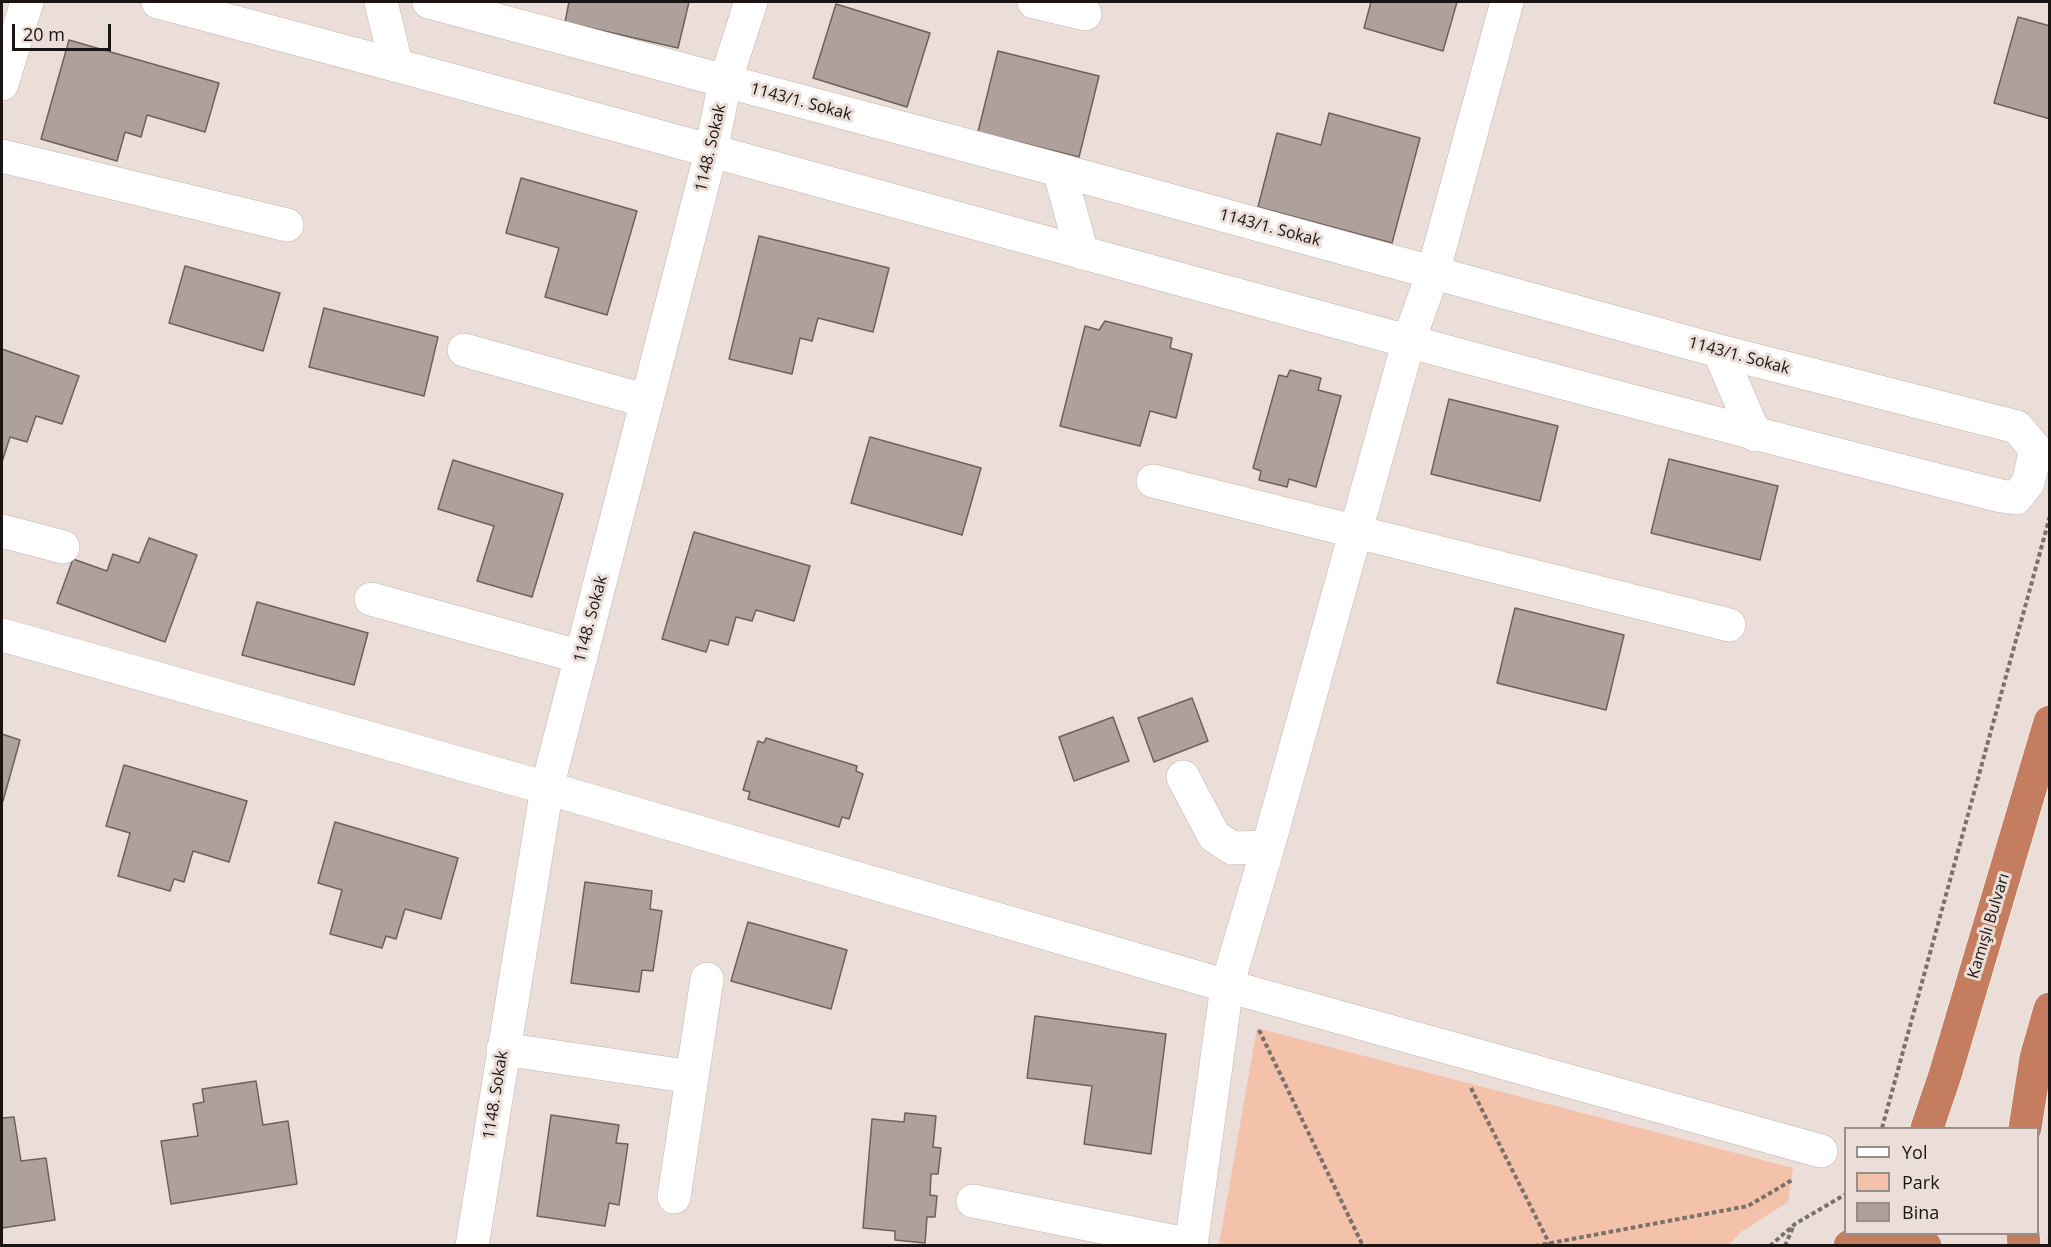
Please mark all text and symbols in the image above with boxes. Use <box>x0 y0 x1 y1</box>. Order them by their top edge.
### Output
scale bar <box>15 12 114 50</box>
text: 20 m <box>23 22 65 46</box>
street label: 1143/1. Sokak <box>748 79 854 125</box>
street label: 1148. Sokak <box>692 102 730 194</box>
street label: 1143/1. Sokak <box>1217 205 1323 251</box>
street label: 1143/1. Sokak <box>1686 333 1792 379</box>
street label: 1148. Sokak <box>570 574 612 664</box>
street label: Kamışlı Bulvarı <box>1964 871 2014 981</box>
street label: 1148. Sokak <box>480 1050 512 1140</box>
legend <box>1844 1127 2039 1235</box>
text: Yol <box>1902 1140 1927 1164</box>
text: Park <box>1902 1170 1940 1194</box>
text: Bina <box>1902 1200 1939 1224</box>

